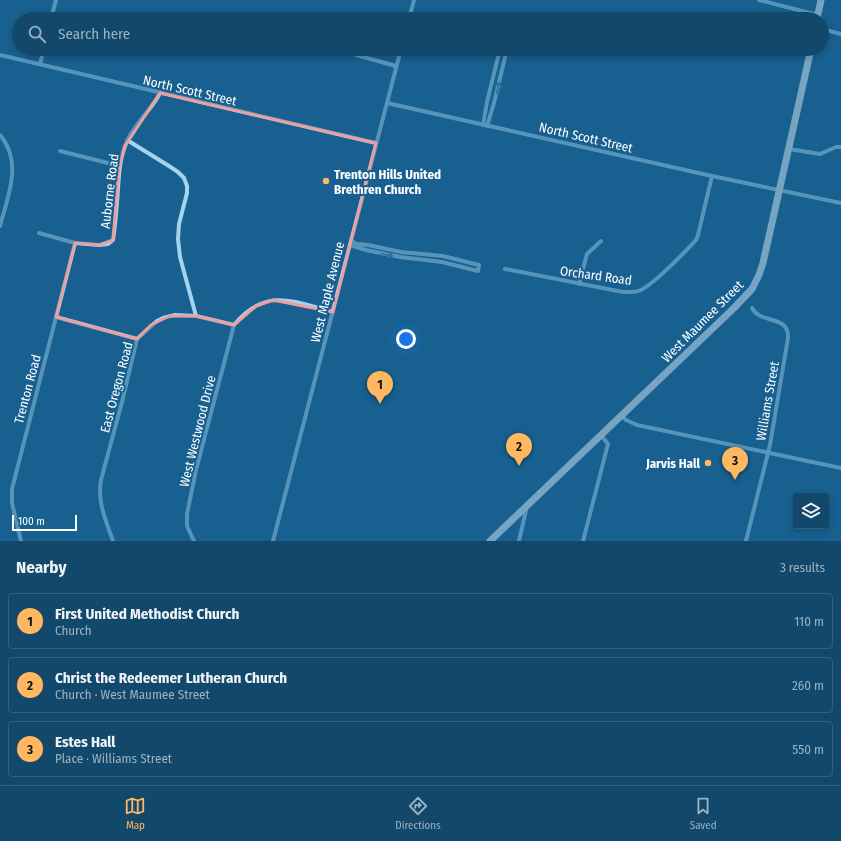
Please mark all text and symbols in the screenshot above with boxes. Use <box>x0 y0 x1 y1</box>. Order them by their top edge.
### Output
search box <box>12 12 829 56</box>
icon: search <box>26 23 48 45</box>
text: Search here <box>58 25 130 43</box>
street label: North Scott Street <box>142 72 239 109</box>
one-way arrow <box>494 82 502 95</box>
street label: North Scott Street <box>538 119 635 156</box>
street label: Auborne Road <box>97 153 122 229</box>
place label: Trenton Hills United Brethren Church <box>334 167 441 197</box>
marker: Trenton Hills United Brethren Church <box>321 176 331 186</box>
street label: West Maple Avenue <box>308 240 347 344</box>
one-way arrow <box>381 251 394 259</box>
street label: Orchard Road <box>559 263 633 288</box>
street label: West Maumee Street <box>658 277 747 365</box>
your location <box>396 329 416 349</box>
street label: East Oregon Road <box>97 340 136 434</box>
street label: Trenton Road <box>11 353 44 425</box>
street label: Williams Street <box>753 360 782 442</box>
pin: 1 <box>367 371 393 404</box>
street label: West Westwood Drive <box>176 374 219 488</box>
pin: 2 <box>506 433 532 466</box>
pin: 3 <box>722 447 748 480</box>
place label: Jarvis Hall <box>645 456 700 471</box>
marker: Jarvis Hall <box>703 458 713 468</box>
map controls <box>793 493 829 529</box>
button: layers <box>793 493 829 529</box>
scale bar <box>12 513 77 532</box>
text: 100 m <box>18 515 45 528</box>
text: Nearby <box>16 557 67 578</box>
text: 3 results <box>780 560 825 575</box>
text: First United Methodist Church <box>55 605 239 623</box>
text: 1 <box>27 614 33 629</box>
text: 110 m <box>794 614 824 629</box>
text: Church <box>55 623 92 638</box>
text: Christ the Redeemer Lutheran Church <box>55 669 287 687</box>
text: 2 <box>27 678 33 693</box>
text: 260 m <box>792 678 824 693</box>
text: Church · West Maumee Street <box>55 687 210 702</box>
text: Estes Hall <box>55 733 115 751</box>
text: 3 <box>27 742 33 757</box>
text: 550 m <box>792 742 824 757</box>
text: Place · Williams Street <box>55 751 172 766</box>
tab: Map <box>124 795 146 832</box>
tab: Directions <box>395 795 441 832</box>
tab: Saved <box>690 795 717 832</box>

